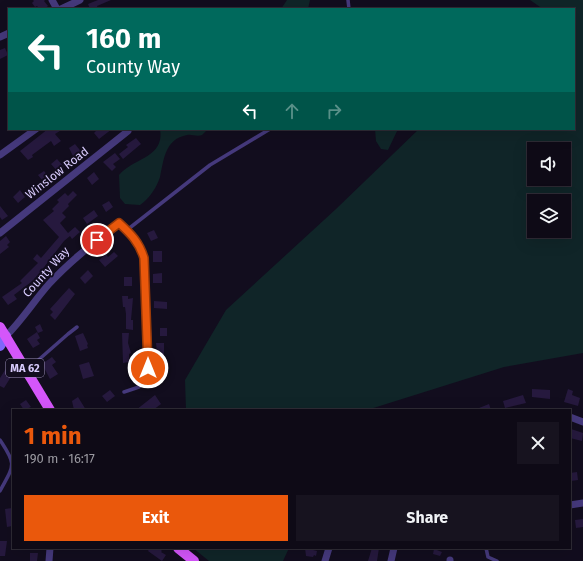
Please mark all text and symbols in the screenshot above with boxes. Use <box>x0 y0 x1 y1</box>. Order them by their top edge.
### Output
text: 160 m <box>86 22 161 55</box>
icon: left <box>20 24 72 76</box>
text: County Way <box>86 56 180 78</box>
icon: left <box>239 100 261 122</box>
icon: ahead <box>281 100 303 122</box>
icon: right <box>323 100 345 122</box>
map controls <box>527 142 571 238</box>
button: sound <box>527 142 571 186</box>
street label: Winslow Road <box>23 144 91 202</box>
button: layers <box>527 194 571 238</box>
pin <box>80 223 114 257</box>
icon: arrive <box>86 229 108 251</box>
street label: County Way <box>20 244 72 300</box>
position arrow <box>127 347 169 389</box>
road number: MA 62 <box>6 359 44 377</box>
text: 1 min <box>24 422 82 450</box>
button: close <box>517 422 559 464</box>
text: 190 m · 16:17 <box>24 451 95 466</box>
button: Exit <box>24 495 288 541</box>
button: Share <box>296 495 559 541</box>

